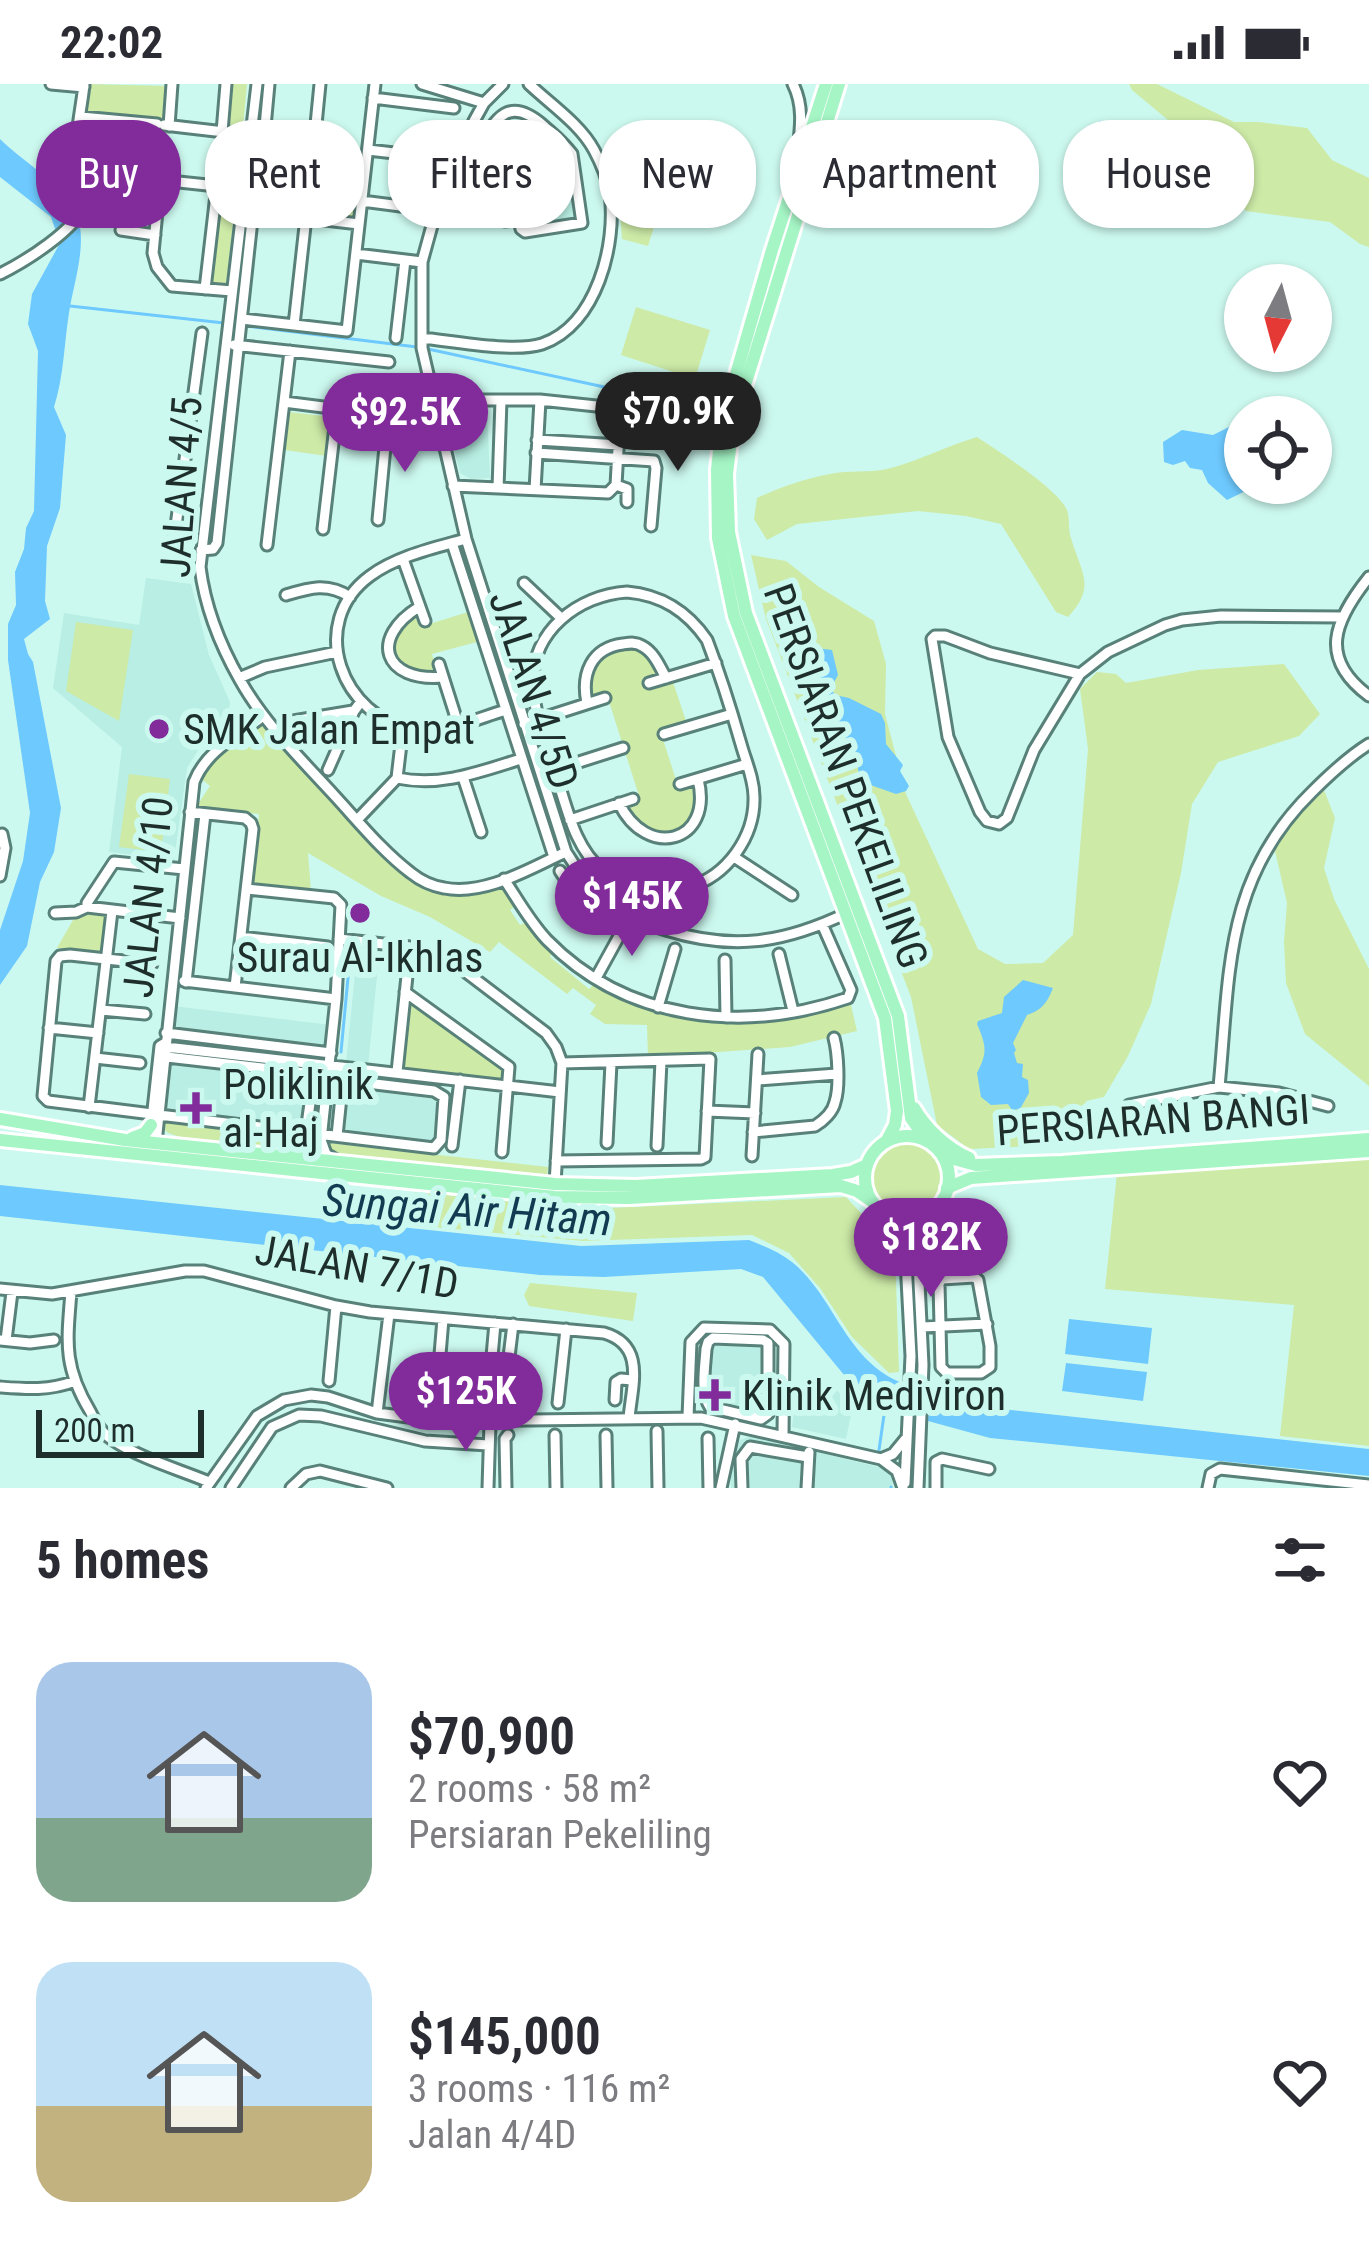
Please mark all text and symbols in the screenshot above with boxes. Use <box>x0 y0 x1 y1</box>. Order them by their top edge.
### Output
text: 22:02 <box>60 16 163 69</box>
chip: Buy <box>36 120 181 228</box>
chip: Rent <box>205 120 364 228</box>
chip: Filters <box>388 120 575 228</box>
chip: New <box>599 120 756 228</box>
chip: Apartment <box>780 120 1039 228</box>
chip: House <box>1063 120 1254 228</box>
north arrow <box>1224 264 1332 372</box>
map controls <box>1224 264 1332 504</box>
pin: $70.9K <box>580 372 776 474</box>
pin: $92.5K <box>307 373 503 475</box>
text: $70.9K <box>622 388 734 434</box>
text: $92.5K <box>349 389 461 435</box>
street label: JALAN 4/5 <box>150 395 212 579</box>
button: locate <box>1224 396 1332 504</box>
street label: PERSIARAN PEKELILING <box>754 577 938 975</box>
street label: JALAN 4/5D <box>479 585 589 795</box>
place label: SMK Jalan Empat <box>183 705 475 754</box>
marker: SMK Jalan Empat <box>146 716 172 742</box>
street label: JALAN 4/10 <box>113 794 183 1000</box>
pin: $145K <box>548 857 716 959</box>
text: $145K <box>582 873 682 919</box>
marker: Surau Al-Ikhlas <box>347 900 373 926</box>
place label: Surau Al-Ikhlas <box>236 933 484 982</box>
place label: Poliklinik al-Haj <box>223 1060 374 1157</box>
street label: PERSIARAN BANGI <box>995 1085 1311 1155</box>
marker: Poliklinik al-Haj <box>180 1092 212 1124</box>
water label: Sungai Air Hitam <box>320 1173 614 1247</box>
pin: $182K <box>847 1198 1015 1300</box>
text: $182K <box>881 1214 981 1260</box>
street label: JALAN 7/1D <box>252 1225 462 1309</box>
pin: $125K <box>382 1352 550 1454</box>
text: $125K <box>416 1368 516 1414</box>
place label: Klinik Mediviron <box>742 1371 1006 1420</box>
marker: Klinik Mediviron <box>699 1379 731 1411</box>
scale bar <box>36 1404 204 1457</box>
text: 200 m <box>54 1411 135 1450</box>
icon: filters <box>1267 1527 1333 1593</box>
text: 5 homes <box>36 1531 209 1590</box>
text: $70,900 <box>408 1707 575 1766</box>
icon: home <box>132 1710 276 1854</box>
icon: heart <box>1267 1749 1333 1815</box>
text: 2 rooms · 58 m² <box>408 1766 651 1812</box>
text: Persiaran Pekeliling <box>408 1812 712 1858</box>
text: $145,000 <box>408 2007 601 2066</box>
icon: home <box>132 2010 276 2154</box>
icon: heart <box>1267 2049 1333 2115</box>
text: 3 rooms · 116 m² <box>408 2066 670 2112</box>
text: Jalan 4/4D <box>408 2112 576 2158</box>

